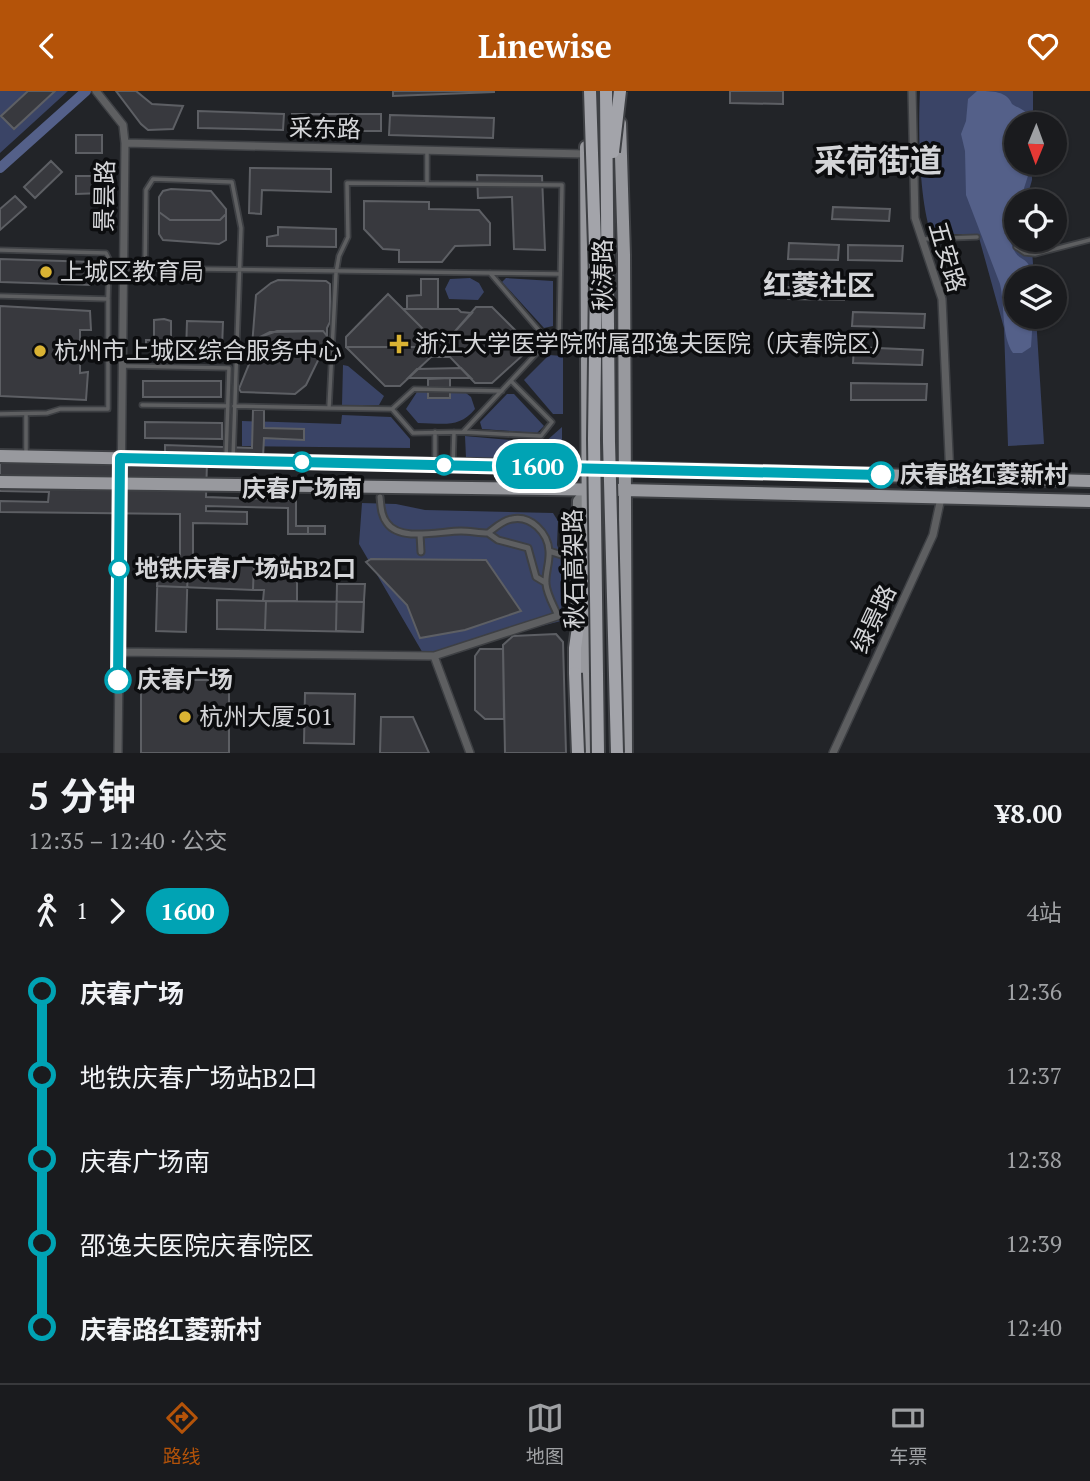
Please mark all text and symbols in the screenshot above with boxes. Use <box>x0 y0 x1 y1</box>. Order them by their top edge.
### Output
text: Linewise <box>478 25 612 67</box>
icon: back <box>28 27 66 65</box>
icon: heart <box>1024 27 1062 65</box>
street label: 采东路 <box>289 111 361 145</box>
north arrow <box>1004 112 1068 175</box>
map controls <box>1004 112 1067 329</box>
district label: 采荷街道 <box>814 139 942 181</box>
street label: 景昙路 <box>87 160 121 232</box>
button: locate <box>1004 189 1067 252</box>
street label: 五安路 <box>922 218 974 296</box>
street label: 秋涛路 <box>586 239 618 311</box>
place label: 上城区教育局 <box>60 255 204 287</box>
marker: 上城区教育局 <box>38 264 54 280</box>
district label: 红菱社区 <box>763 266 875 303</box>
button: layers <box>1004 266 1067 329</box>
place label: 浙江大学医学院附属邵逸夫医院（庆春院区） <box>415 327 895 359</box>
place label: 杭州市上城区综合服务中心 <box>54 334 342 366</box>
marker: 浙江大学医学院附属邵逸夫医院（庆春院区） <box>389 334 409 354</box>
marker: 杭州市上城区综合服务中心 <box>32 343 48 359</box>
line badge: 1600 <box>488 443 586 489</box>
text: 1600 <box>510 450 564 482</box>
marker: 庆春广场南 <box>292 452 312 472</box>
unlabelled marker <box>434 455 454 475</box>
place label: 庆春路红菱新村 <box>900 458 1068 490</box>
marker: 庆春路红菱新村 <box>868 462 894 488</box>
place label: 庆春广场南 <box>242 472 362 504</box>
street label: 秋石高架路 <box>556 509 590 629</box>
place label: 地铁庆春广场站B2口 <box>135 552 356 584</box>
marker: 地铁庆春广场站B2口 <box>109 559 129 579</box>
street label: 绿景路 <box>843 579 903 658</box>
place label: 庆春广场 <box>137 663 233 695</box>
marker: 庆春广场 <box>105 667 131 693</box>
place label: 杭州大厦501 <box>199 700 333 732</box>
marker: 杭州大厦501 <box>177 709 193 725</box>
text: 5 分钟 <box>28 771 136 821</box>
text: ¥8.00 <box>996 796 1062 830</box>
text: 12:35 – 12:40 · 公交 <box>28 825 228 856</box>
icon: walk <box>28 892 66 930</box>
icon: forward <box>98 892 136 930</box>
text: 1 <box>76 895 88 926</box>
text: 1600 <box>160 895 215 927</box>
text: 4站 <box>1027 897 1062 928</box>
text: 庆春广场 <box>80 976 184 1010</box>
text: 12:36 <box>1005 976 1062 1007</box>
text: 地铁庆春广场站B2口 <box>80 1060 318 1094</box>
text: 12:37 <box>1005 1060 1062 1091</box>
text: 庆春广场南 <box>80 1144 210 1178</box>
text: 12:38 <box>1005 1144 1062 1175</box>
text: 邵逸夫医院庆春院区 <box>80 1228 314 1262</box>
text: 12:39 <box>1005 1228 1062 1259</box>
text: 庆春路红菱新村 <box>80 1312 262 1346</box>
text: 12:40 <box>1005 1312 1062 1343</box>
tab: 路线 <box>163 1399 201 1468</box>
tab: 地图 <box>526 1399 564 1468</box>
tab: 车票 <box>889 1399 927 1468</box>

